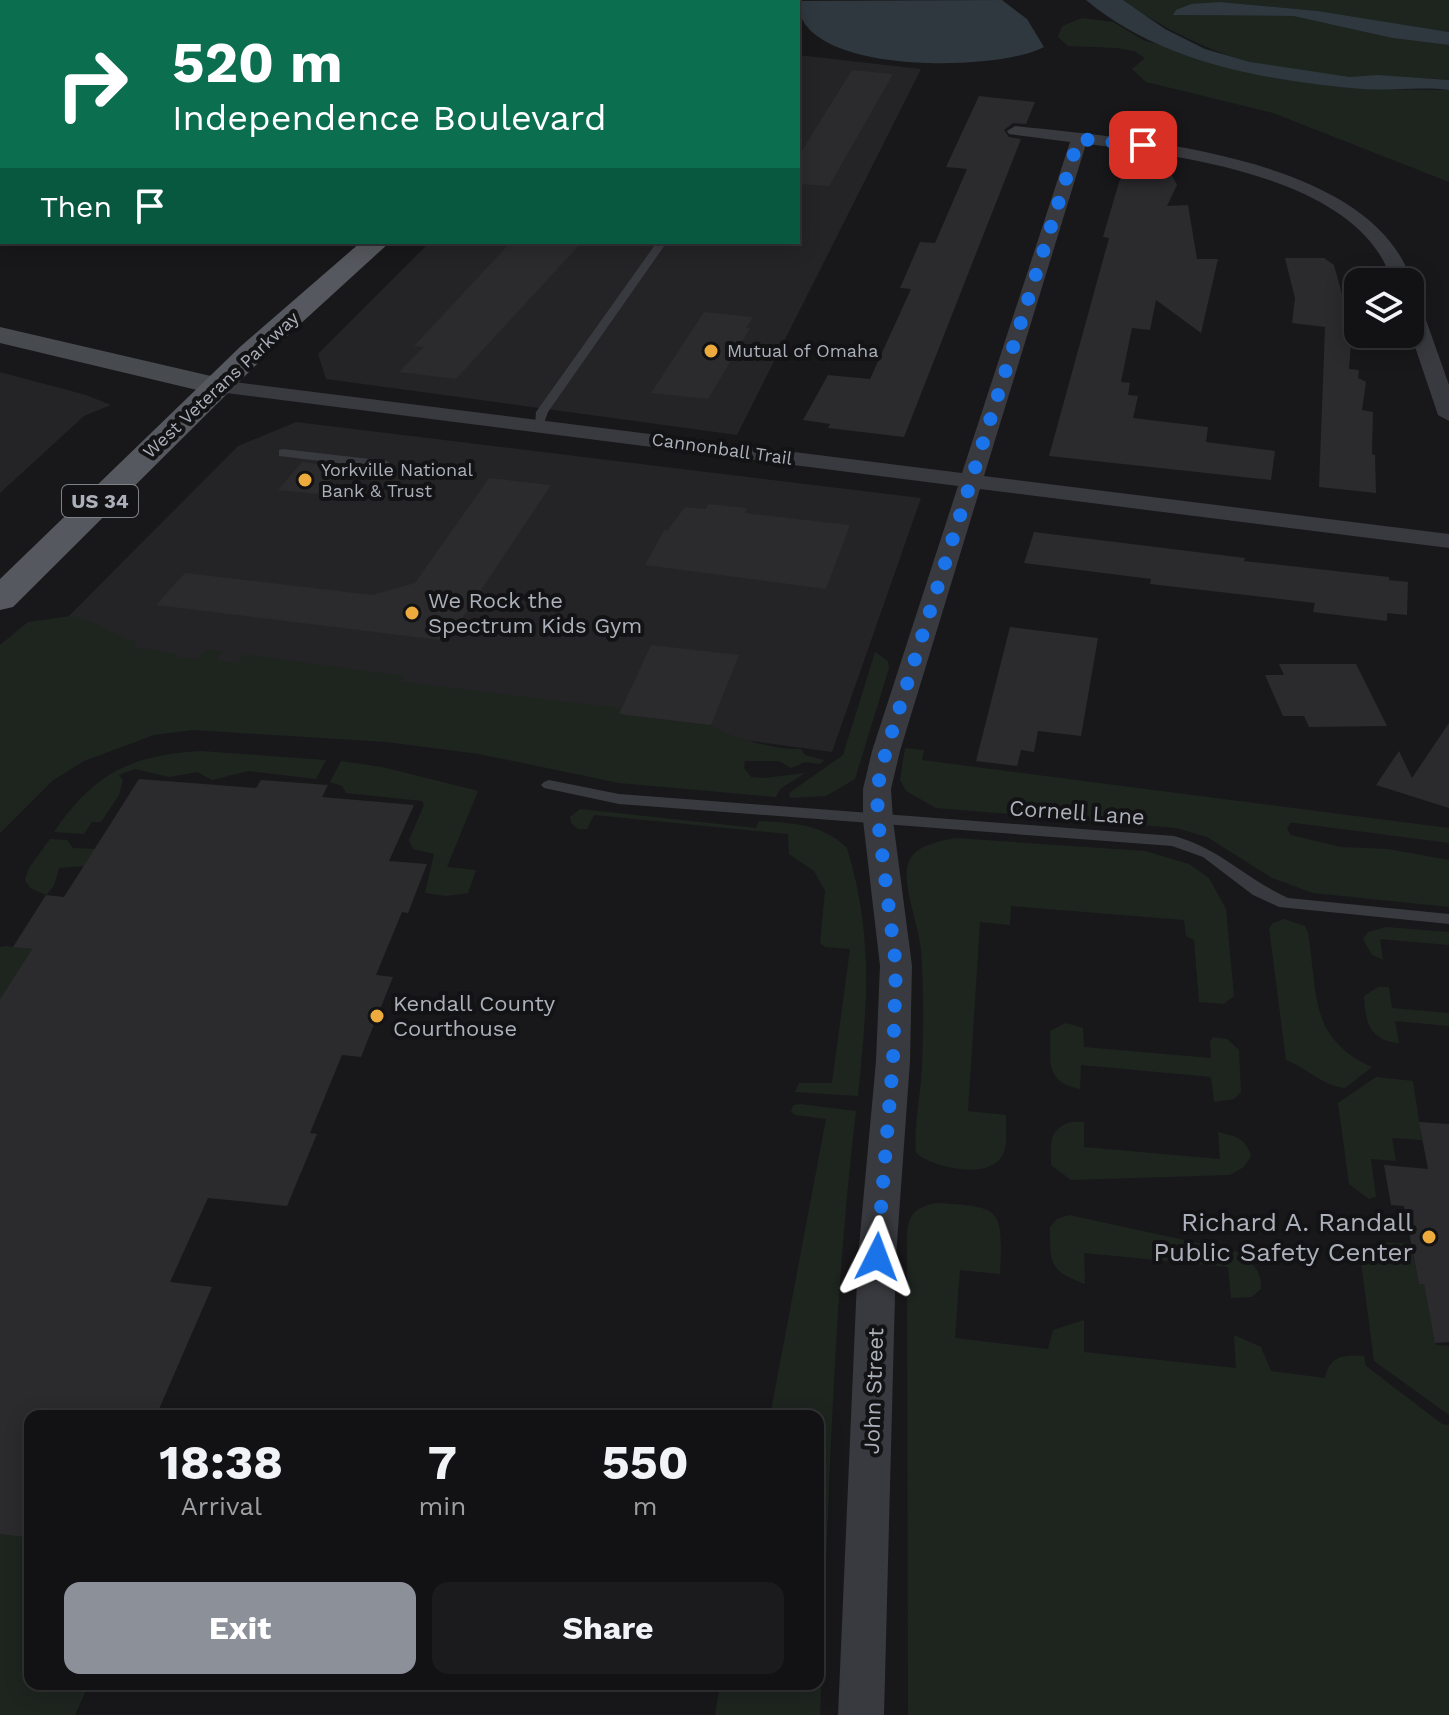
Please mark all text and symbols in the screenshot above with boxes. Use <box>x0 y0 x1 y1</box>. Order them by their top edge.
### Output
text: 520 m <box>172 30 343 96</box>
icon: right <box>40 32 144 136</box>
text: Independence Boulevard <box>172 97 606 139</box>
pin <box>1109 111 1177 179</box>
icon: arrive <box>1121 123 1165 167</box>
icon: arrive <box>128 184 172 228</box>
text: Then <box>40 189 112 224</box>
map controls <box>1344 268 1424 348</box>
button: layers <box>1344 268 1424 348</box>
street label: West Veterans Parkway <box>139 307 303 462</box>
place label: Mutual of Omaha <box>727 340 878 361</box>
marker: Mutual of Omaha <box>702 342 720 360</box>
street label: Cannonball Trail <box>651 428 794 469</box>
place label: Yorkville National Bank & Trust <box>321 459 473 501</box>
marker: Yorkville National Bank & Trust <box>296 471 314 489</box>
road number: US 34 <box>62 485 138 517</box>
place label: We Rock the Spectrum Kids Gym <box>428 588 642 638</box>
marker: We Rock the Spectrum Kids Gym <box>403 604 421 622</box>
street label: Cornell Lane <box>1008 795 1146 830</box>
place label: Kendall County Courthouse <box>393 991 556 1041</box>
marker: Kendall County Courthouse <box>368 1007 386 1025</box>
place label: Richard A. Randall Public Safety Center <box>1153 1207 1413 1267</box>
position arrow <box>835 1215 919 1299</box>
marker: Richard A. Randall Public Safety Center <box>1420 1228 1438 1246</box>
street label: John Street <box>859 1327 888 1455</box>
text: 18:38 <box>159 1434 283 1491</box>
text: 7 <box>428 1434 457 1491</box>
text: 550 <box>602 1434 689 1491</box>
text: Arrival <box>181 1491 262 1521</box>
text: min <box>419 1491 466 1521</box>
text: m <box>633 1491 658 1521</box>
button: Exit <box>64 1582 416 1674</box>
button: Share <box>432 1582 784 1674</box>

